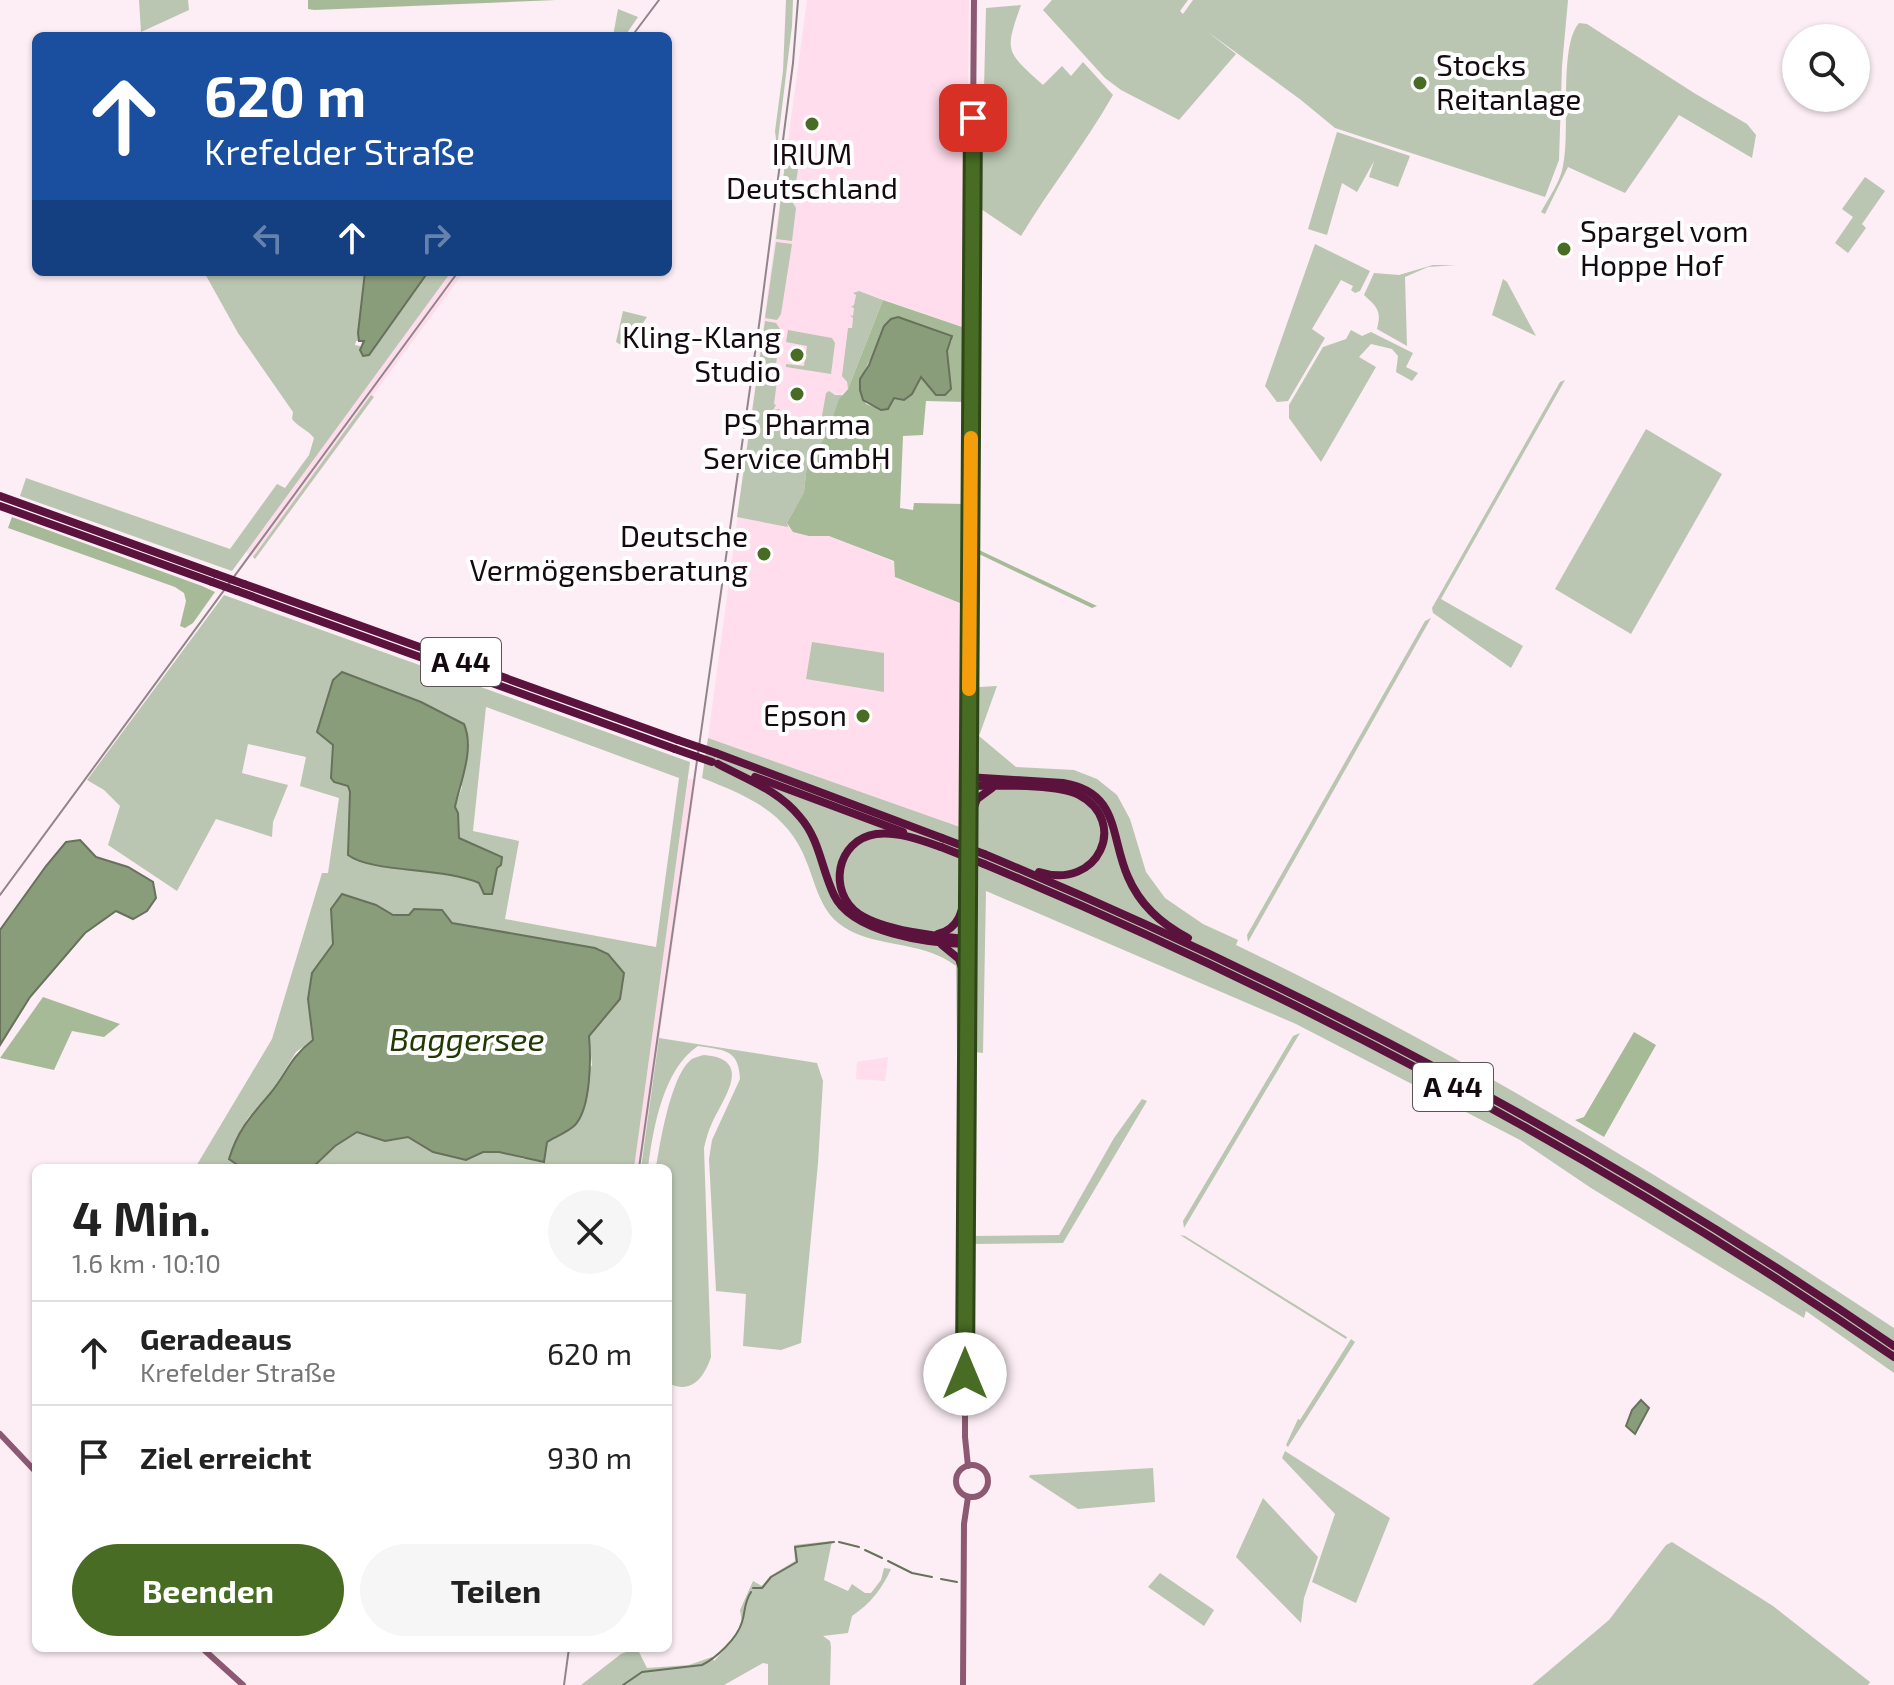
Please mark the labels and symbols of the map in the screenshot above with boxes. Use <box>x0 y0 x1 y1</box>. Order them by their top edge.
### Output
place label: Stocks Reitanlage <box>1436 46 1581 116</box>
marker: Stocks Reitanlage <box>1411 74 1429 92</box>
pin <box>939 84 1007 152</box>
marker: IRIUM Deutschland <box>803 115 821 133</box>
place label: IRIUM Deutschland <box>726 135 898 205</box>
place label: Spargel vom Hoppe Hof <box>1580 212 1749 282</box>
marker: Spargel vom Hoppe Hof <box>1555 240 1573 258</box>
place label: Kling-Klang Studio <box>622 318 781 388</box>
marker: Kling-Klang Studio <box>788 346 806 364</box>
marker: PS Pharma Service GmbH <box>788 385 806 403</box>
place label: PS Pharma Service GmbH <box>703 405 891 475</box>
place label: Deutsche Vermögensberatung <box>470 517 748 587</box>
marker: Deutsche Vermögensberatung <box>755 545 773 563</box>
road number: A 44 <box>421 638 501 686</box>
place label: Epson <box>763 696 847 732</box>
marker: Epson <box>854 707 872 725</box>
water label: Baggersee <box>389 1019 545 1058</box>
road number: A 44 <box>1413 1063 1493 1111</box>
position arrow <box>923 1332 1007 1416</box>

